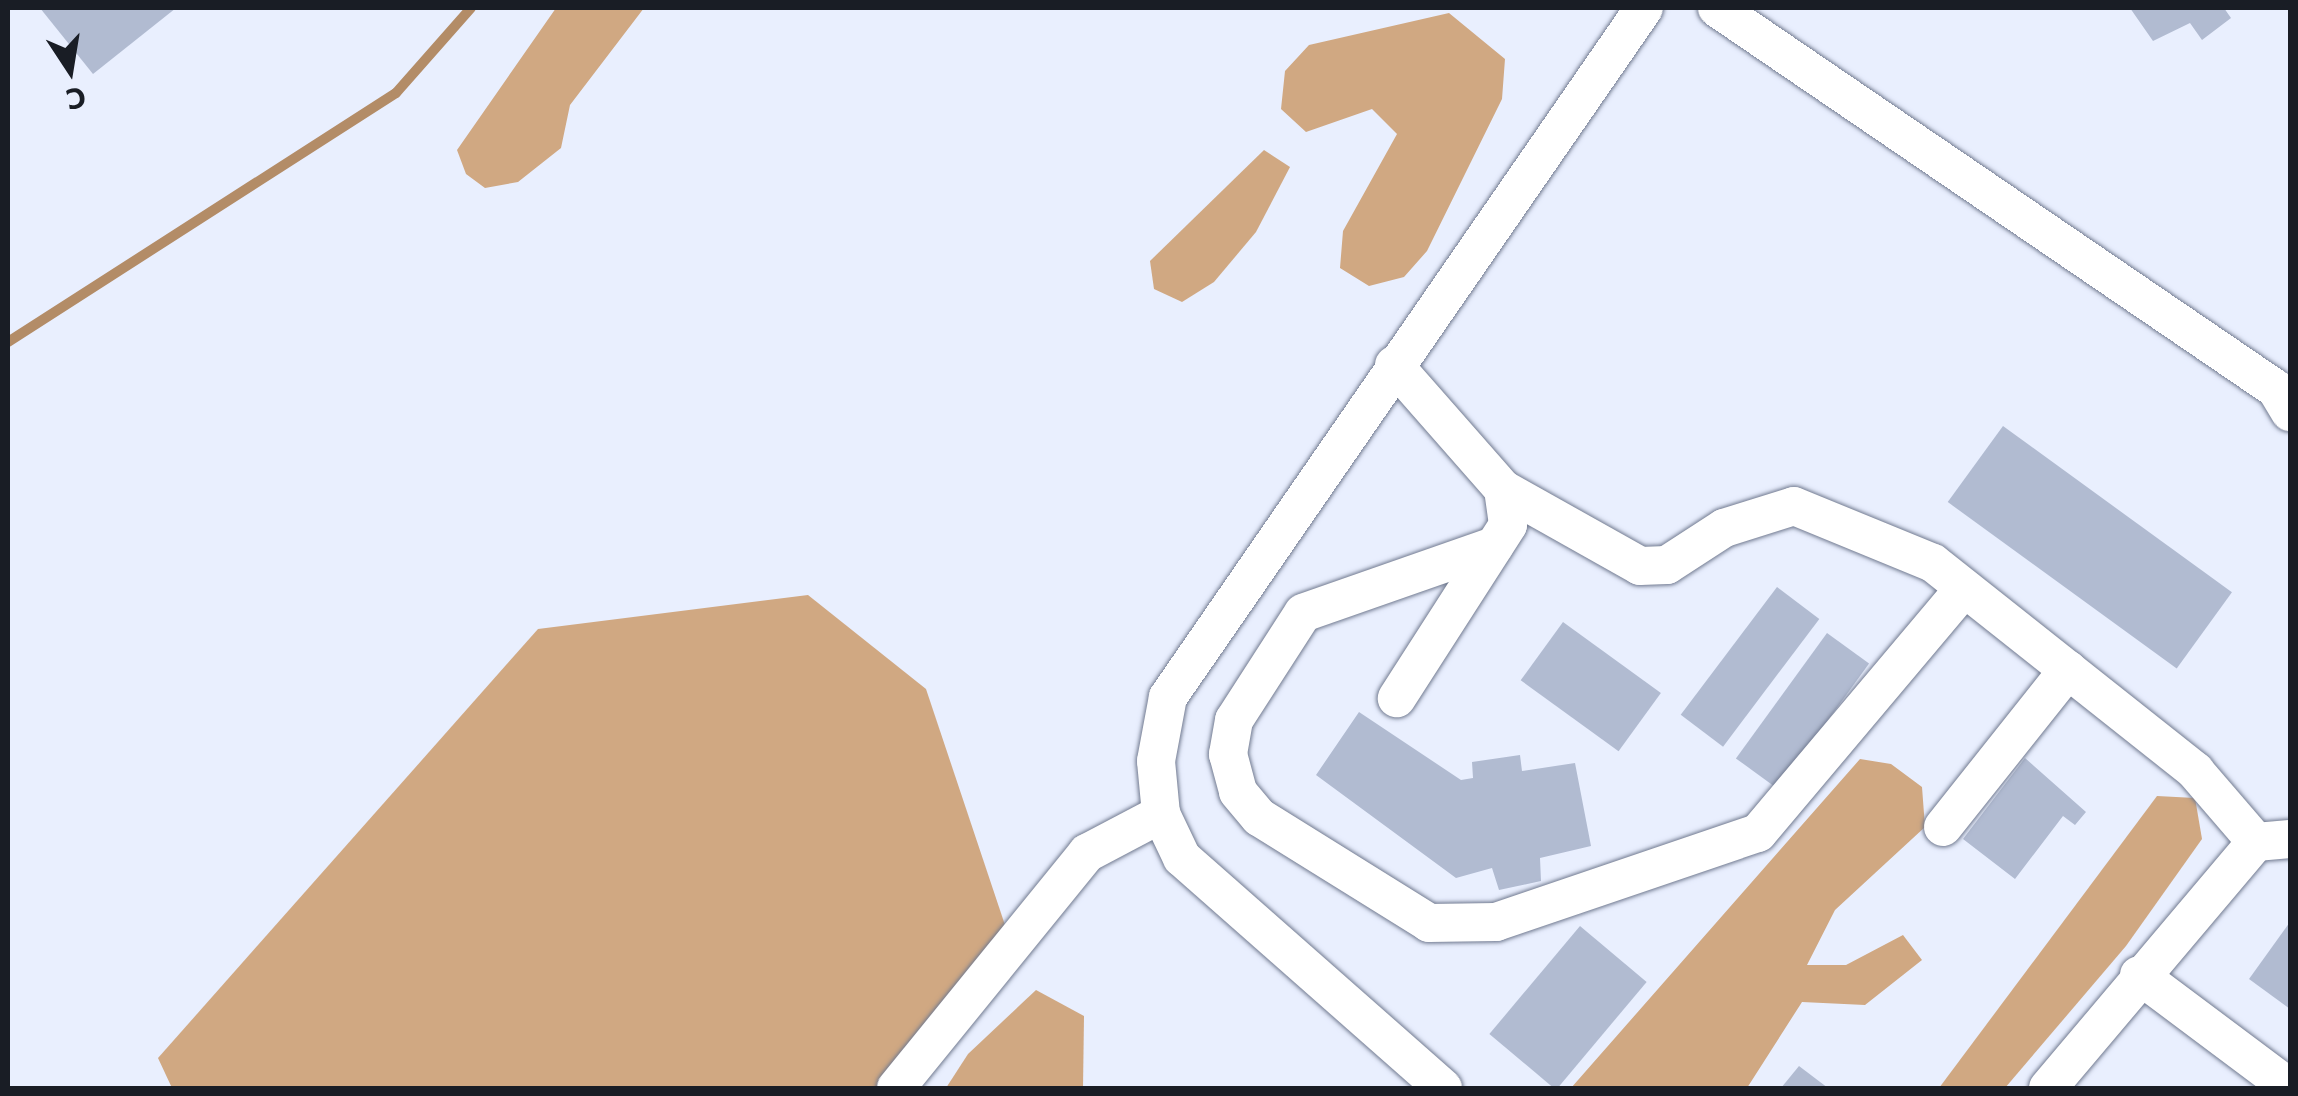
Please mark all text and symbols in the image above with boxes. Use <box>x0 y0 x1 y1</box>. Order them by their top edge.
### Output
north arrow <box>20 20 120 120</box>
text: С <box>63 81 89 118</box>

